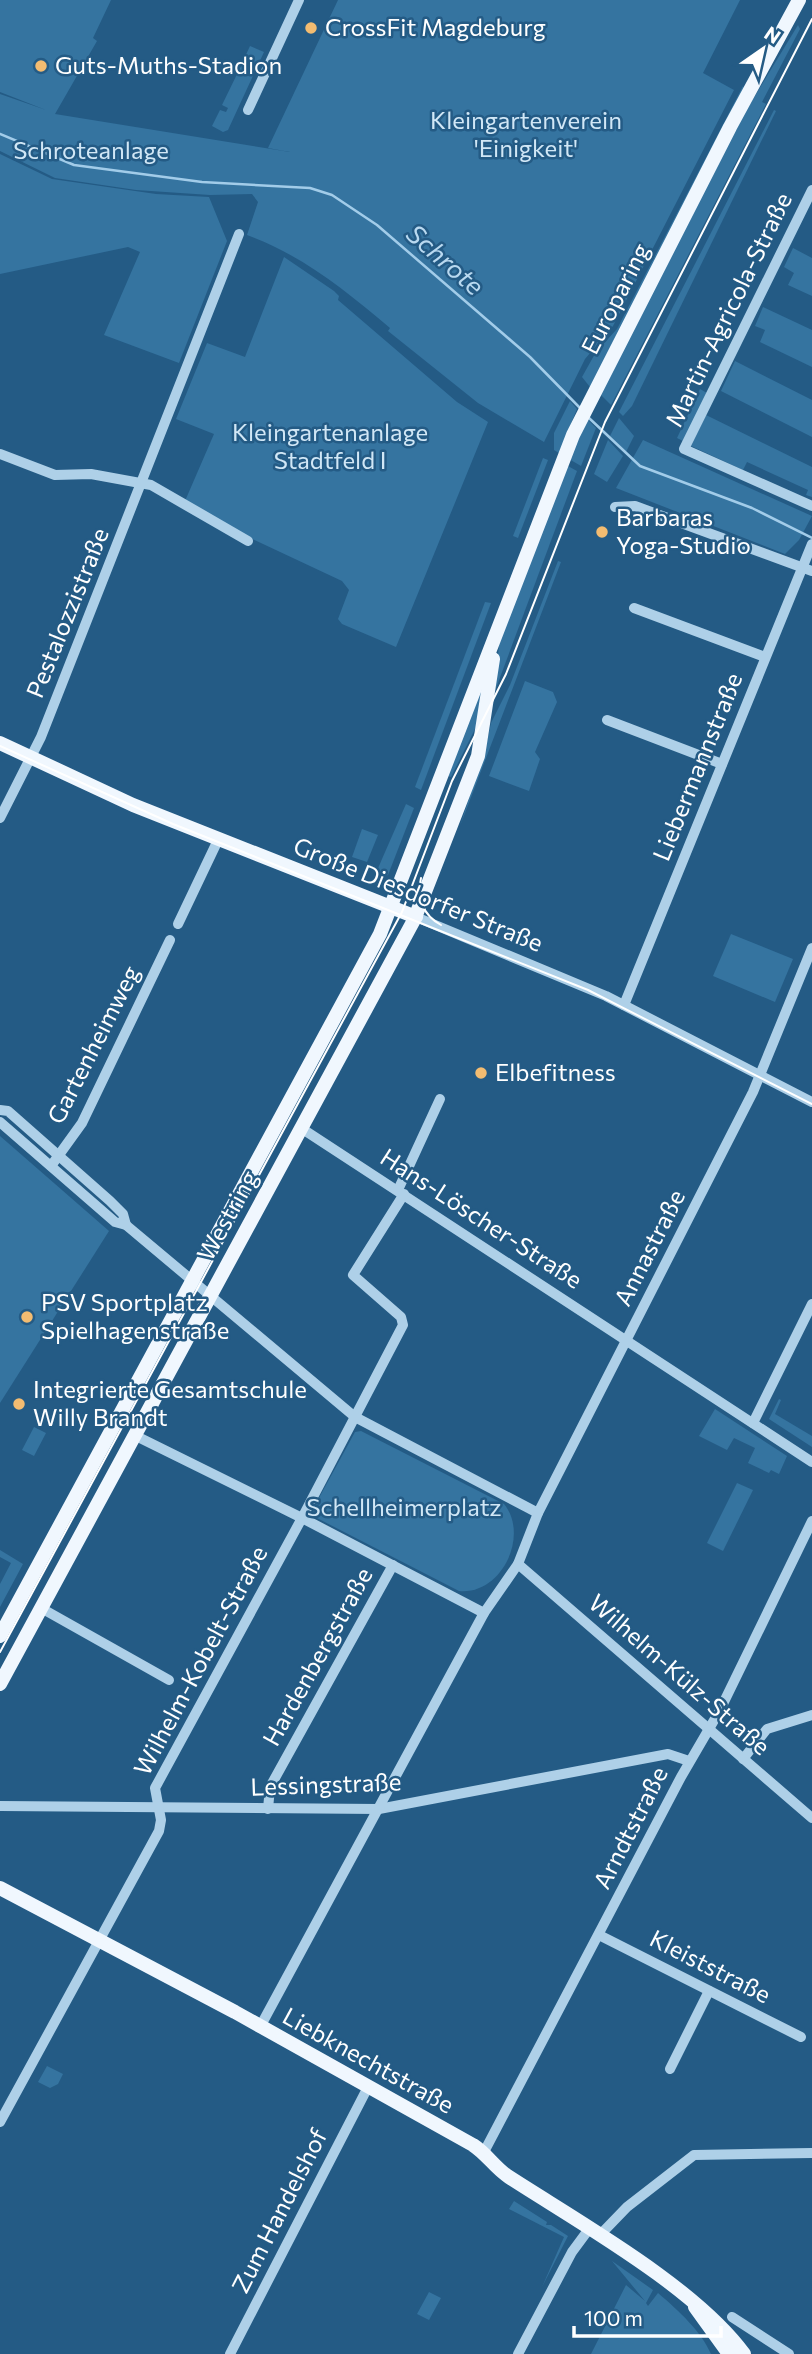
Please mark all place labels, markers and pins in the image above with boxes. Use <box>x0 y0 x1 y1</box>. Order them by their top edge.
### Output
place label: CrossFit Magdeburg <box>325 12 546 41</box>
marker: CrossFit Magdeburg <box>303 20 319 36</box>
place label: Guts-Muths-Stadion <box>55 50 282 79</box>
marker: Guts-Muths-Stadion <box>33 58 49 74</box>
place label: Barbaras Yoga-Studio <box>616 502 751 559</box>
marker: Barbaras Yoga-Studio <box>594 524 610 540</box>
place label: Elbefitness <box>495 1057 616 1086</box>
marker: Elbefitness <box>473 1065 489 1081</box>
place label: PSV Sportplatz Spielhagenstraße <box>41 1287 229 1344</box>
marker: PSV Sportplatz Spielhagenstraße <box>19 1309 35 1325</box>
place label: Integrierte Gesamtschule Willy Brandt <box>33 1374 307 1431</box>
marker: Integrierte Gesamtschule Willy Brandt <box>11 1396 27 1412</box>

